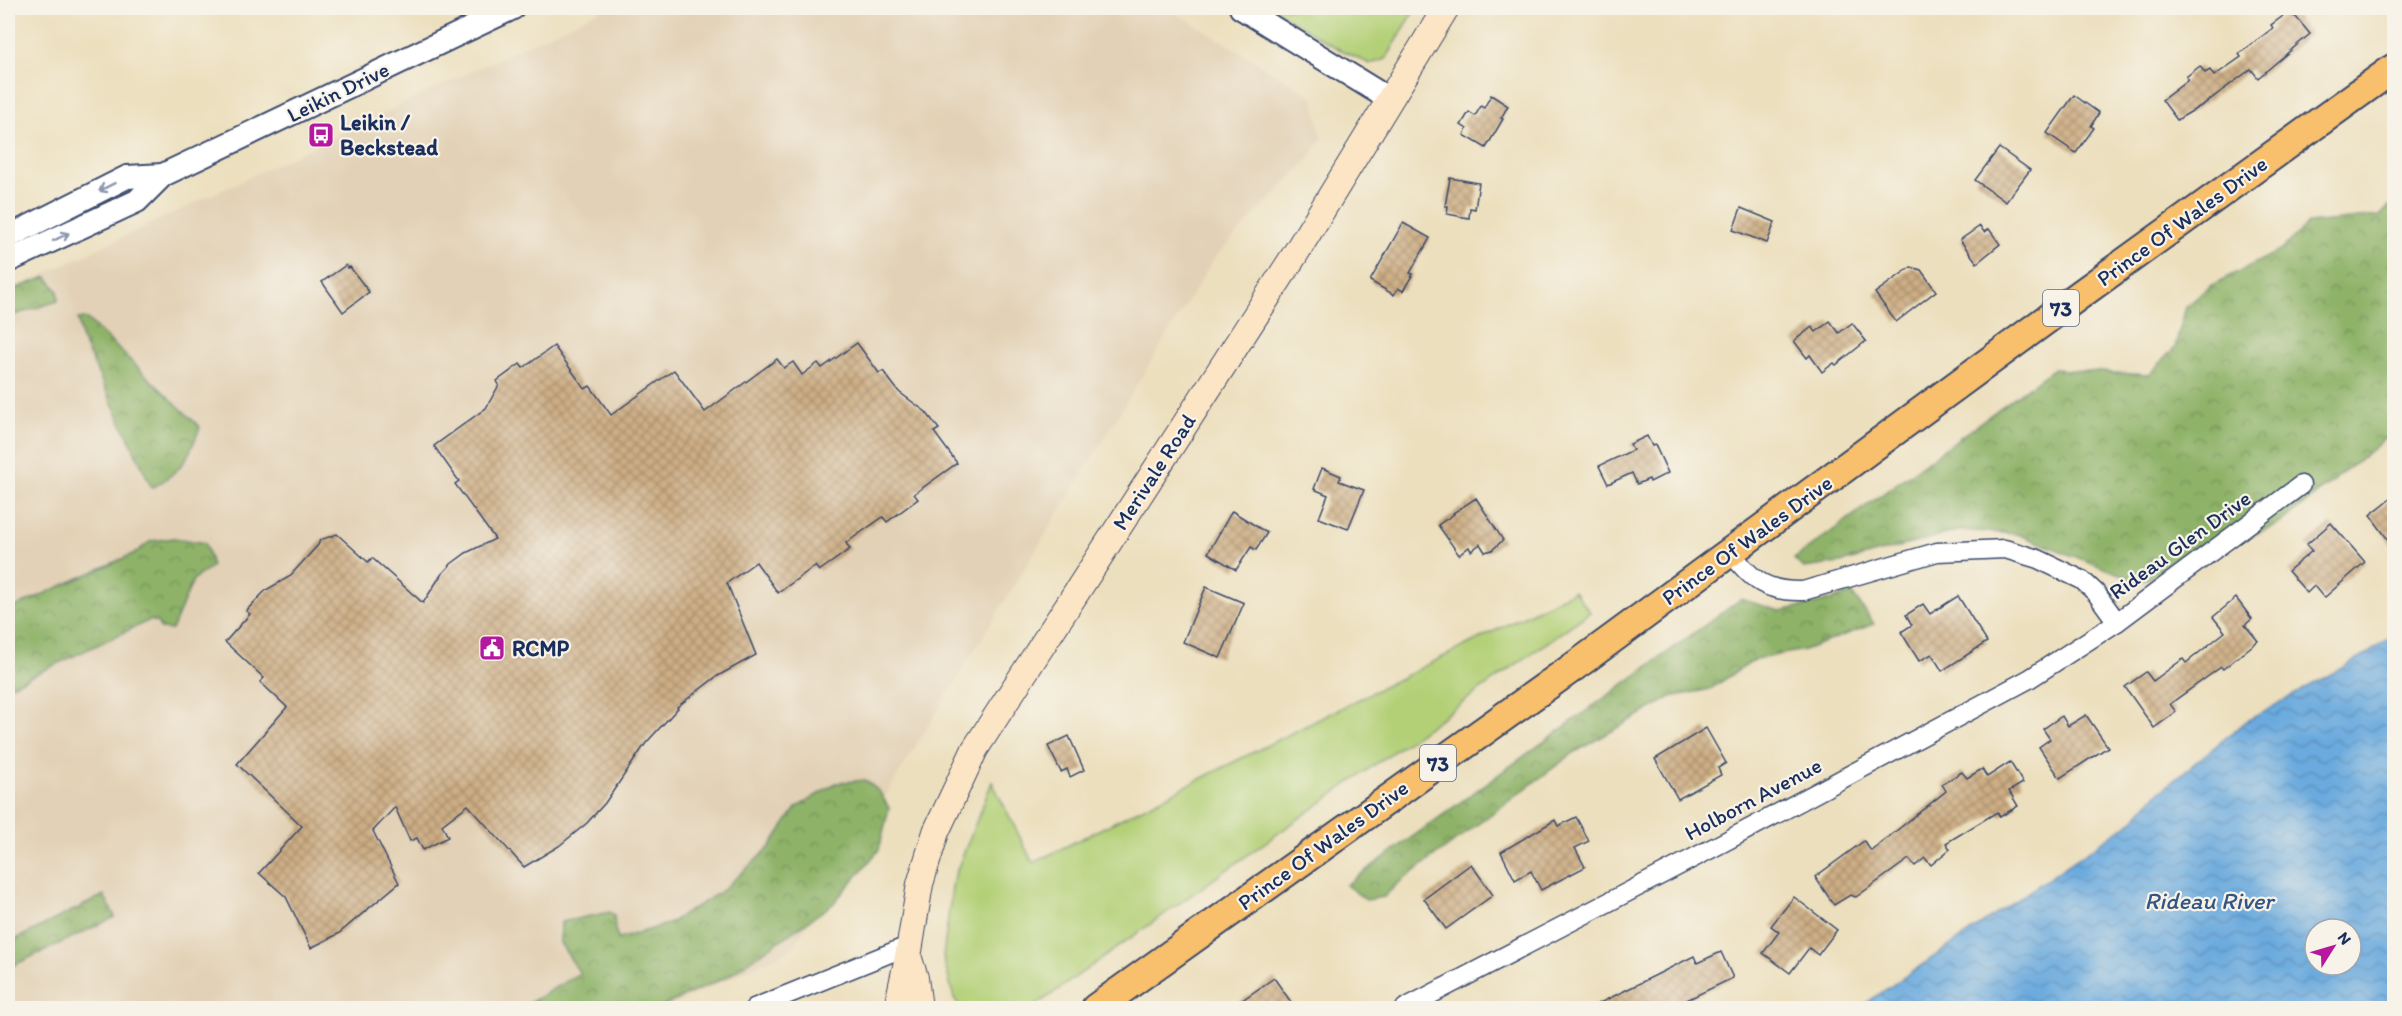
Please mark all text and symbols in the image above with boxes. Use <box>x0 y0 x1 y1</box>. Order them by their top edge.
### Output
street label: Leikin Drive <box>282 56 394 128</box>
place label: Leikin / Beckstead <box>340 109 438 161</box>
bus stop icon: Leikin / Beckstead <box>306 120 336 150</box>
street label: Prince Of Wales Drive <box>2091 150 2273 292</box>
one-way arrow <box>98 182 116 194</box>
one-way arrow <box>52 231 70 243</box>
road number: 73 <box>2043 290 2079 326</box>
street label: Merivale Road <box>1106 409 1202 535</box>
street label: Prince Of Wales Drive <box>1656 469 1838 611</box>
street label: Rideau Glen Drive <box>2104 485 2256 605</box>
public building icon: RCMP <box>477 633 507 663</box>
place label: RCMP <box>512 635 570 662</box>
road number: 73 <box>1420 745 1456 781</box>
street label: Holborn Avenue <box>1680 752 1826 846</box>
street label: Prince Of Wales Drive <box>1232 774 1414 916</box>
water label: Rideau River <box>2145 886 2276 915</box>
north arrow <box>2303 917 2363 977</box>
text: N <box>2334 928 2355 948</box>

